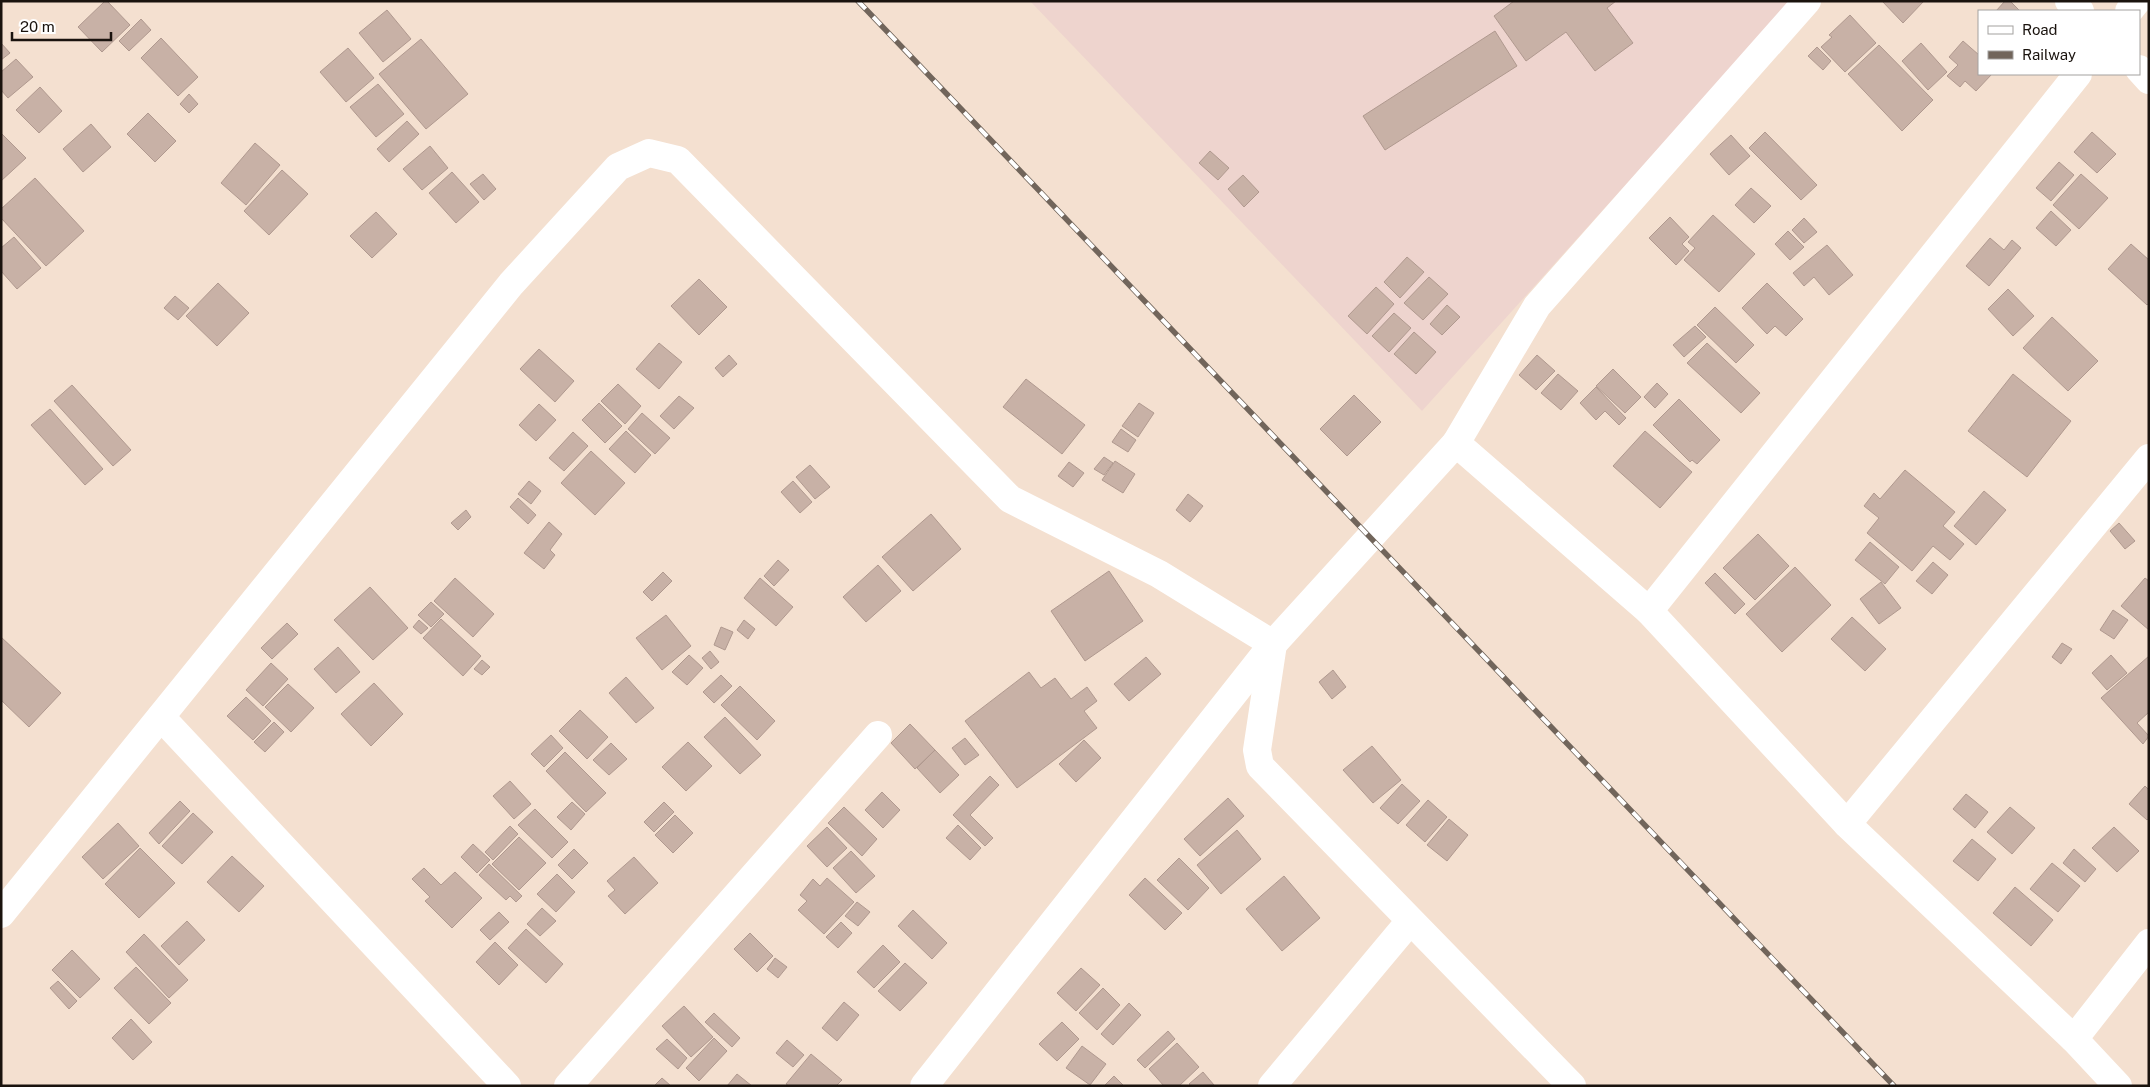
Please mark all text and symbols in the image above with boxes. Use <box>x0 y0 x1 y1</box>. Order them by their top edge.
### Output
scale bar <box>12 10 111 42</box>
legend <box>1978 10 2140 75</box>
text: 20 m <box>20 18 55 35</box>
text: Road <box>2022 21 2058 38</box>
text: Railway <box>2022 46 2076 63</box>

